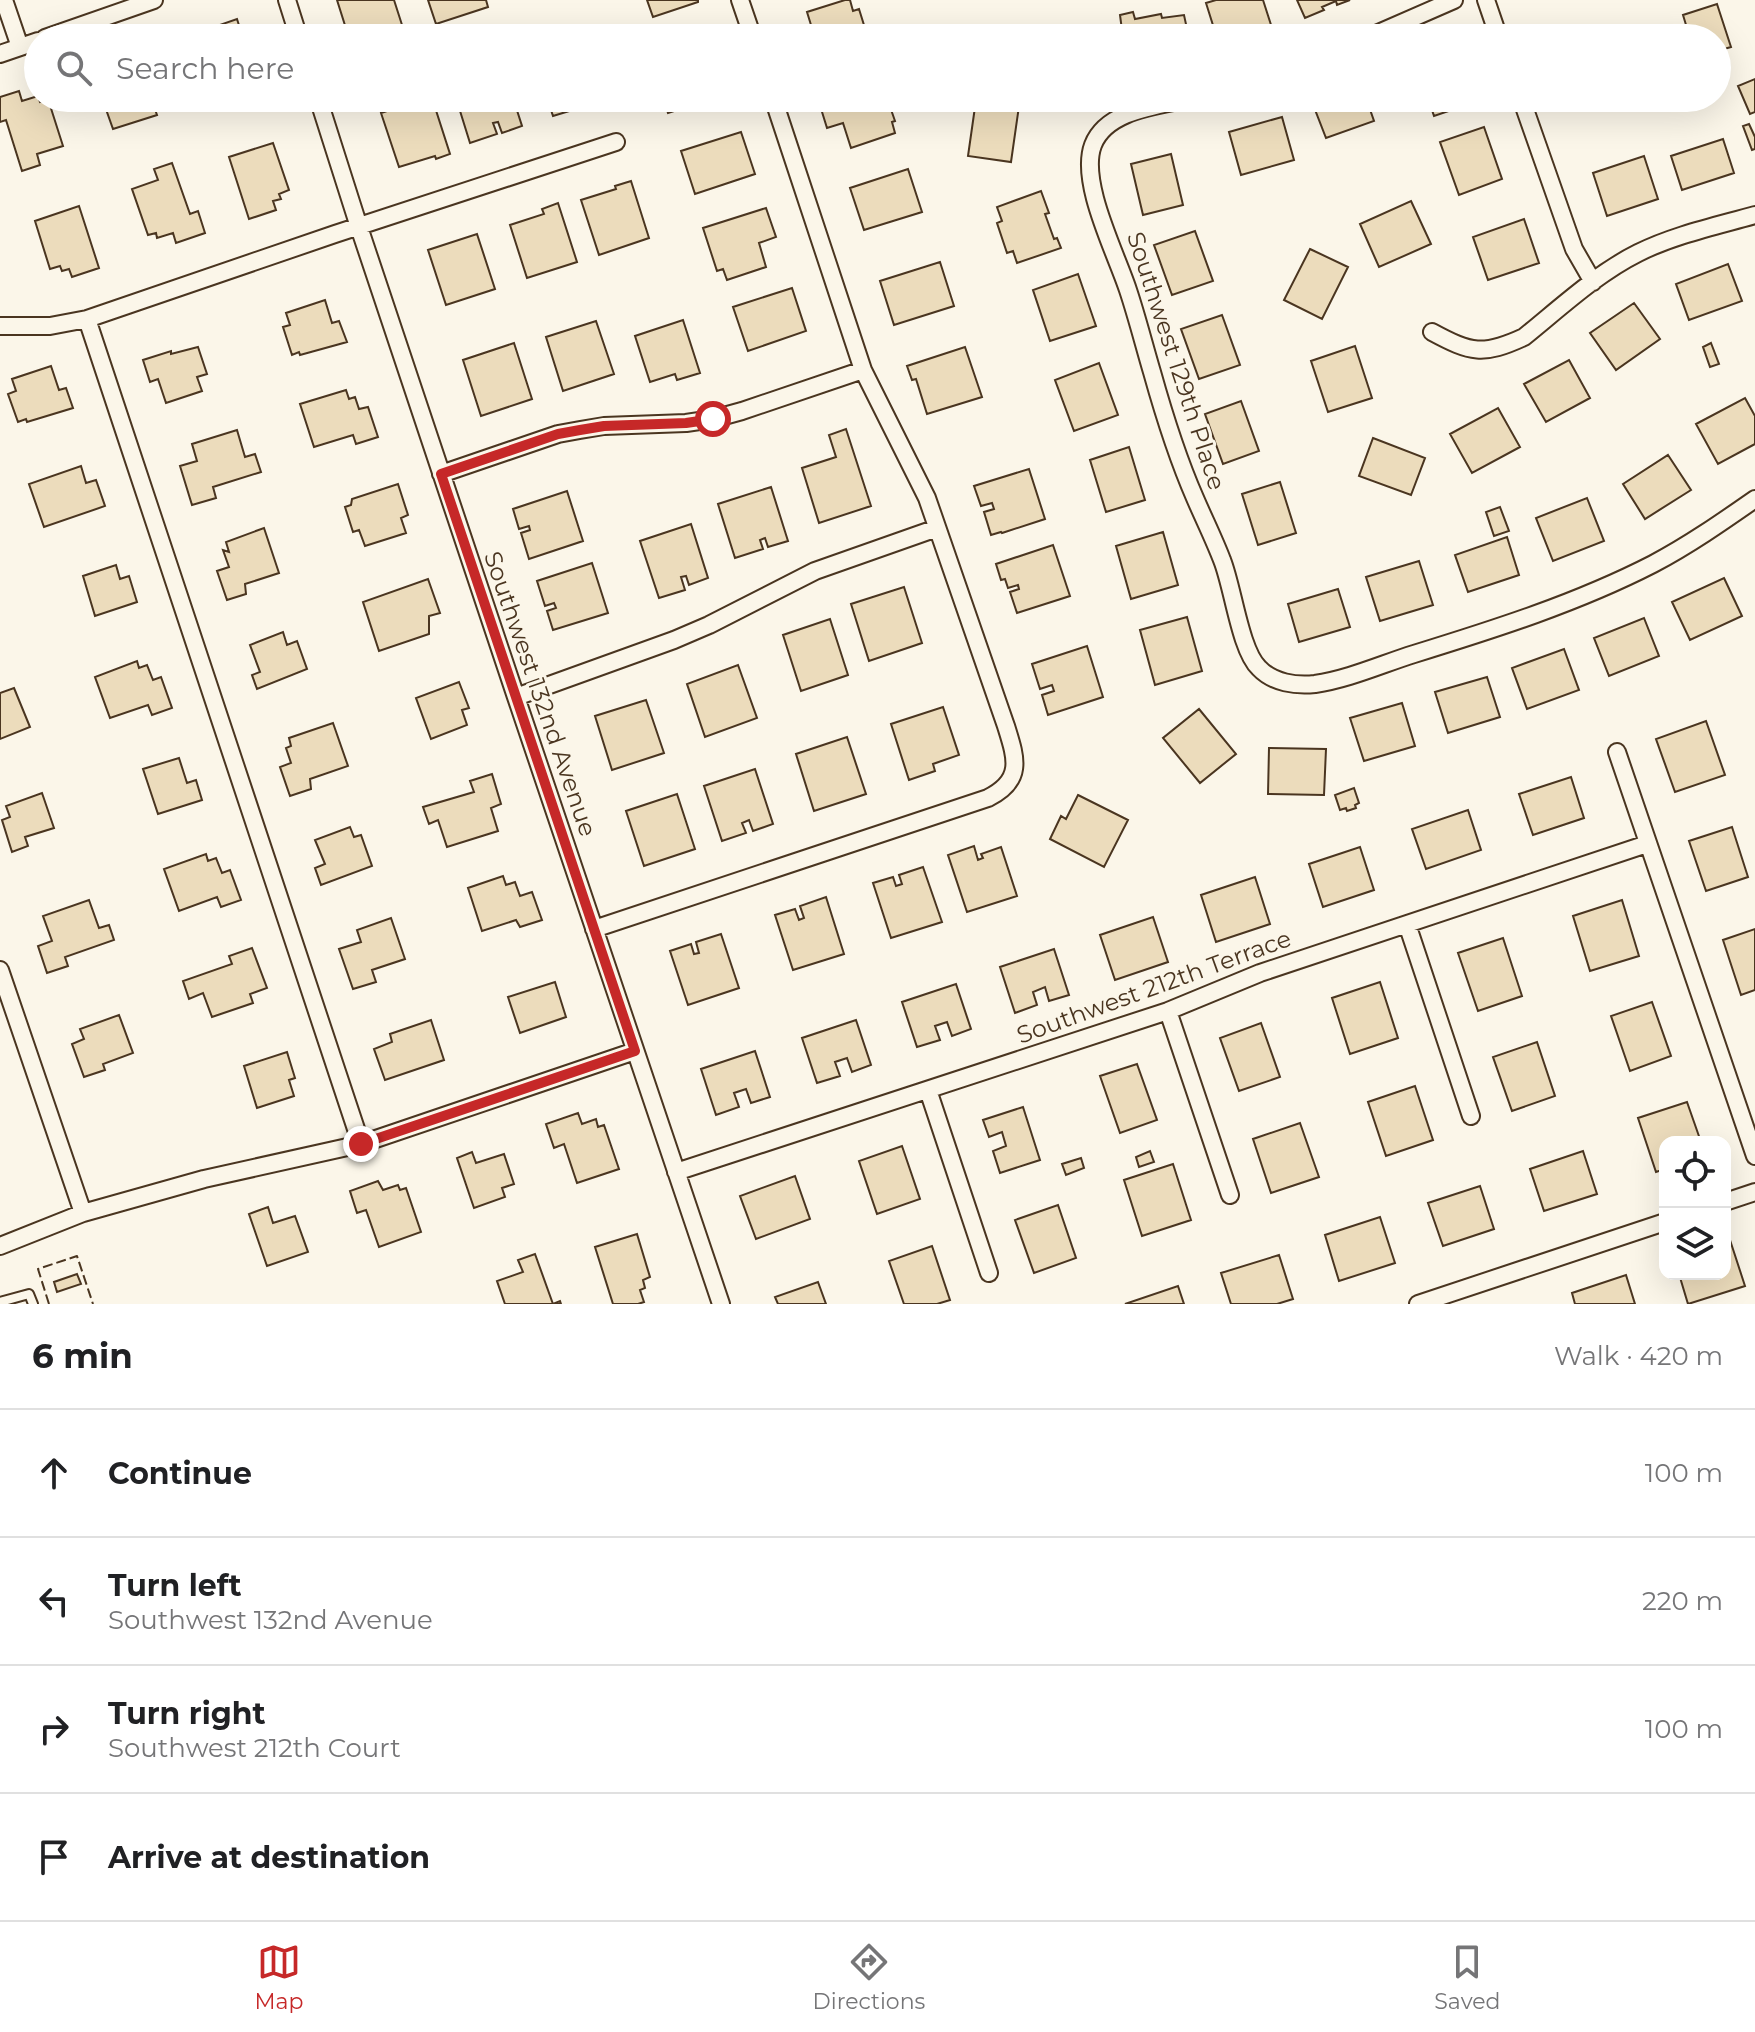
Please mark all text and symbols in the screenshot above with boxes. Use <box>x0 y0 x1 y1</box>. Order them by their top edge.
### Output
search box <box>24 24 1731 112</box>
icon: search <box>52 46 96 90</box>
text: Search here <box>116 50 294 87</box>
street label: Southwest 129th Place <box>1121 228 1232 494</box>
route start <box>695 401 731 437</box>
street label: Southwest 132nd Avenue <box>478 547 603 840</box>
street label: Southwest 212th Terrace <box>1013 923 1295 1050</box>
route end <box>343 1126 379 1162</box>
map controls <box>1659 1136 1731 1280</box>
button: locate <box>1659 1136 1731 1208</box>
button: layers <box>1659 1208 1731 1280</box>
text: 6 min <box>32 1335 133 1377</box>
text: Walk · 420 m <box>1554 1340 1723 1372</box>
icon: ahead <box>32 1451 76 1495</box>
text: Continue <box>108 1455 252 1492</box>
text: 100 m <box>1645 1457 1723 1489</box>
text: Turn left <box>108 1567 241 1604</box>
icon: left <box>32 1579 76 1623</box>
text: 220 m <box>1642 1585 1723 1617</box>
text: Southwest 132nd Avenue <box>108 1604 433 1636</box>
text: Turn right <box>108 1695 265 1732</box>
icon: right <box>32 1707 76 1751</box>
text: 100 m <box>1645 1713 1723 1745</box>
text: Southwest 212th Court <box>108 1732 401 1764</box>
icon: arrive <box>32 1835 76 1879</box>
text: Arrive at destination <box>108 1839 430 1876</box>
tab: Map <box>255 1940 303 2015</box>
tab: Directions <box>813 1940 925 2015</box>
tab: Saved <box>1434 1940 1500 2015</box>

